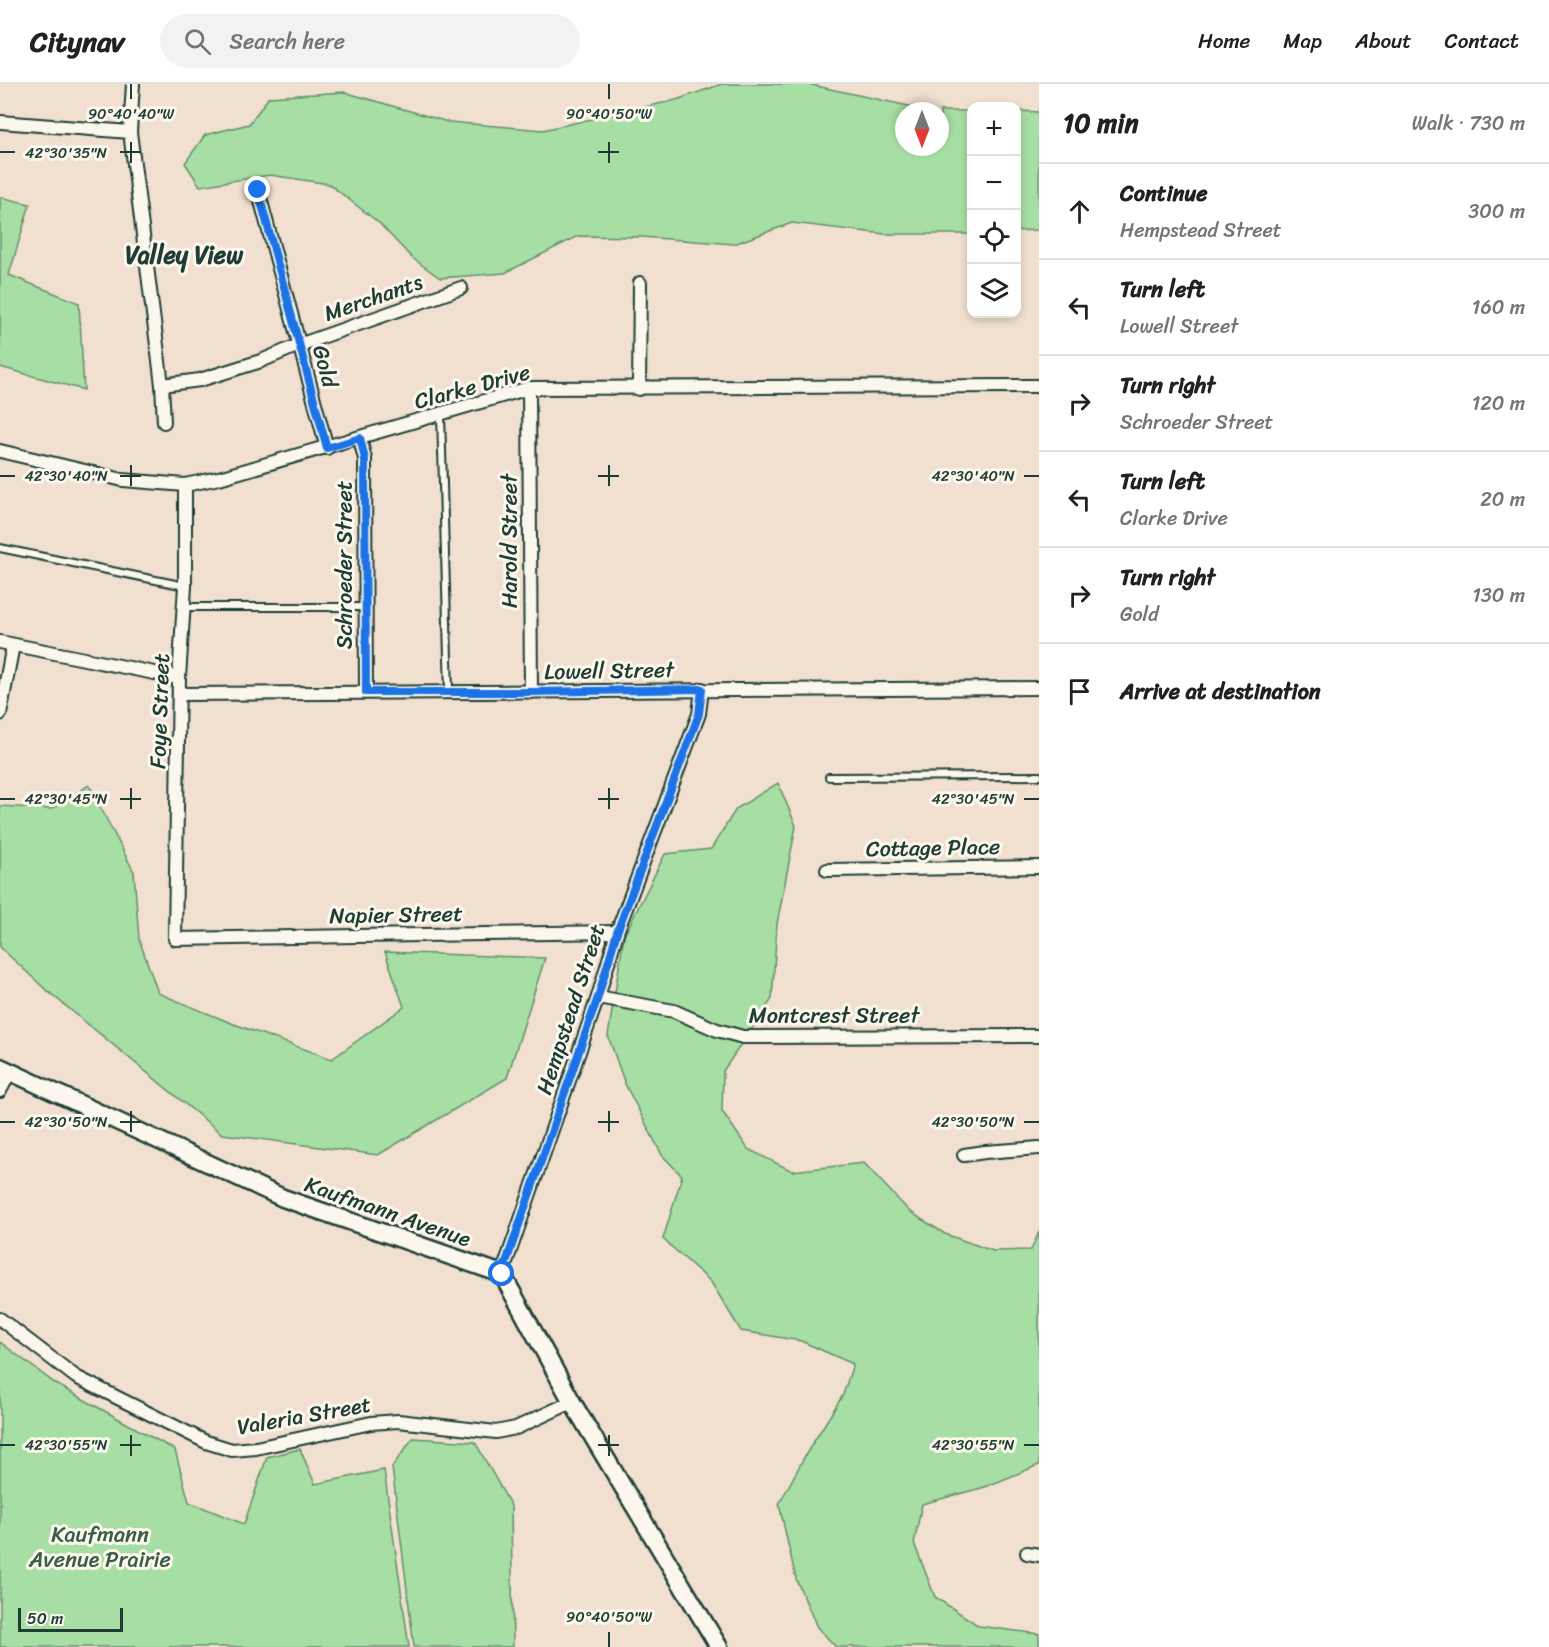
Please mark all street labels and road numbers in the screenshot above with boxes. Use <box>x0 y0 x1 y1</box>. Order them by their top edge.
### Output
street label: Merchants <box>318 262 428 333</box>
street label: Gold <box>301 340 350 393</box>
street label: Clarke Drive <box>410 352 534 421</box>
street label: Harold Street <box>490 473 529 608</box>
street label: Schroeder Street <box>325 480 364 649</box>
street label: Lowell Street <box>544 650 675 691</box>
street label: Foye Street <box>138 652 181 769</box>
street label: Cottage Place <box>865 827 1001 868</box>
street label: Napier Street <box>329 894 463 935</box>
street label: Hempstead Street <box>524 918 617 1100</box>
street label: Montcrest Street <box>749 996 920 1035</box>
street label: Kaufmann Avenue <box>299 1165 477 1258</box>
street label: Valeria Street <box>234 1384 374 1446</box>

